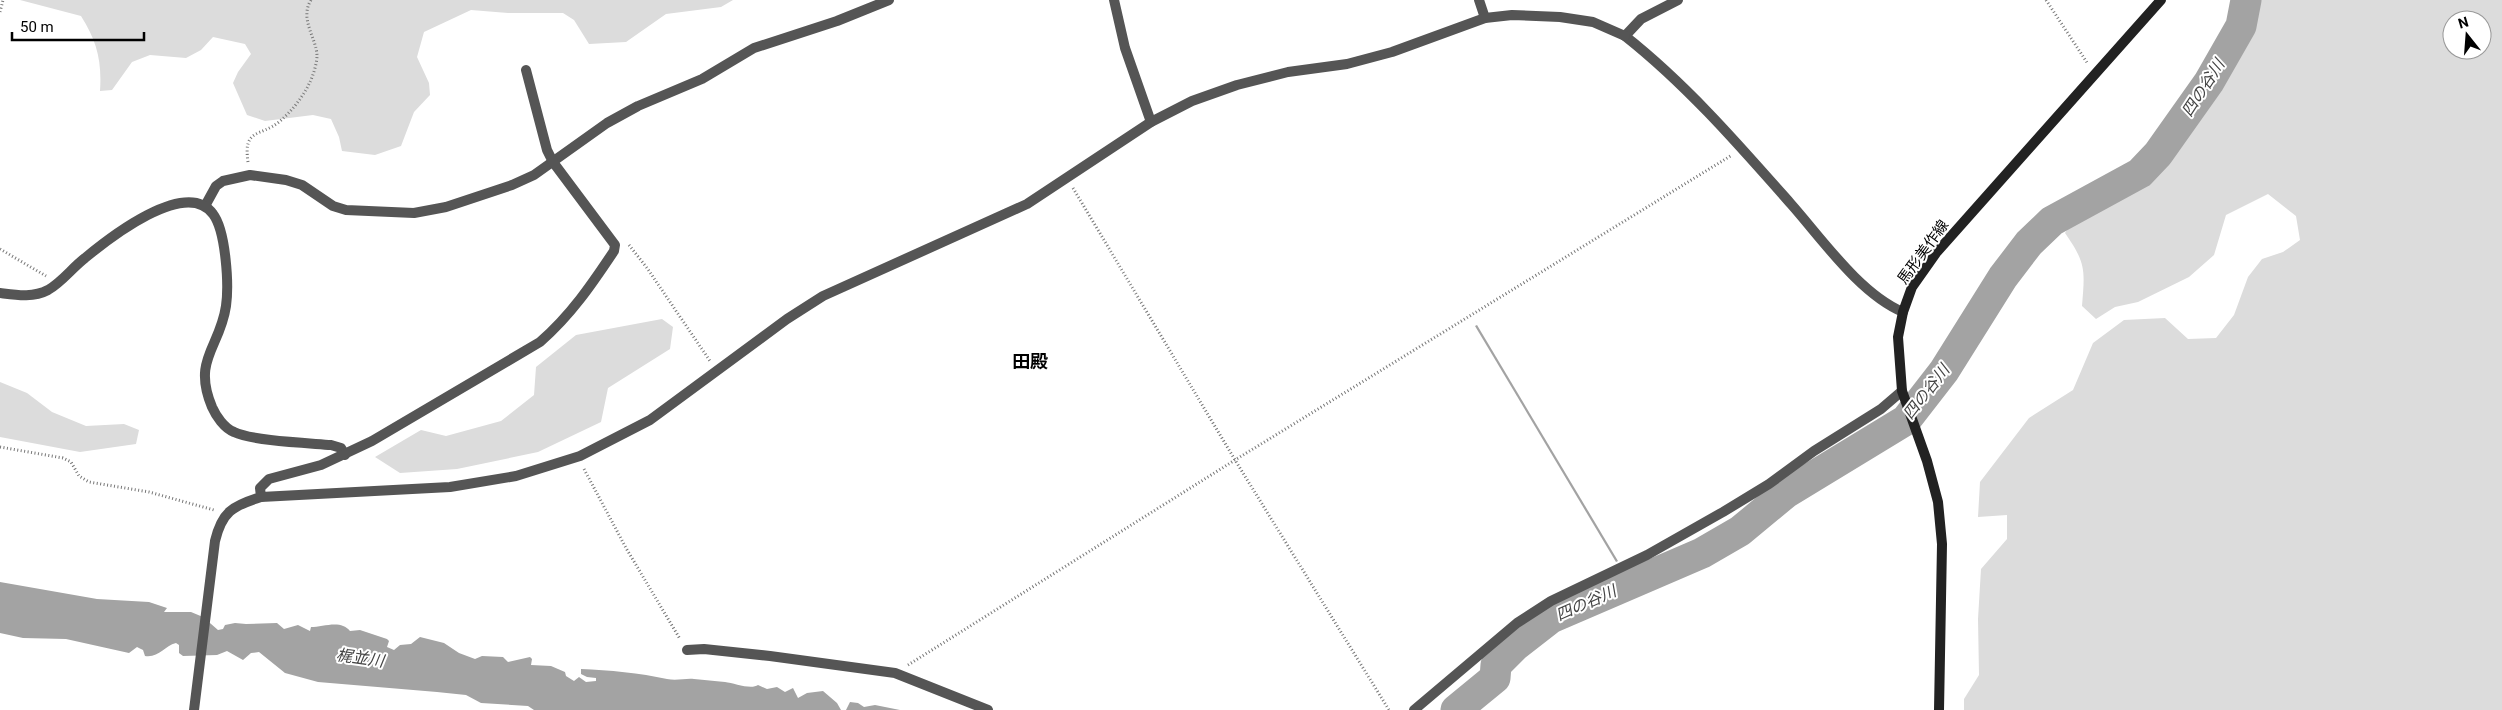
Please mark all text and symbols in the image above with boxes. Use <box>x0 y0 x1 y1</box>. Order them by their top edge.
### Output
scale bar <box>12 10 145 42</box>
north arrow <box>2442 10 2492 60</box>
text: N <box>2456 13 2470 32</box>
text: 50 m <box>20 18 54 36</box>
water label: 四の谷川 <box>2178 54 2229 120</box>
street label: 馬形美作線 <box>1894 216 1952 288</box>
district label: 田殿 <box>1012 351 1048 372</box>
water label: 四の谷川 <box>1899 359 1954 423</box>
water label: 四の谷川 <box>1553 580 1621 625</box>
water label: 梶並川 <box>335 645 387 671</box>

